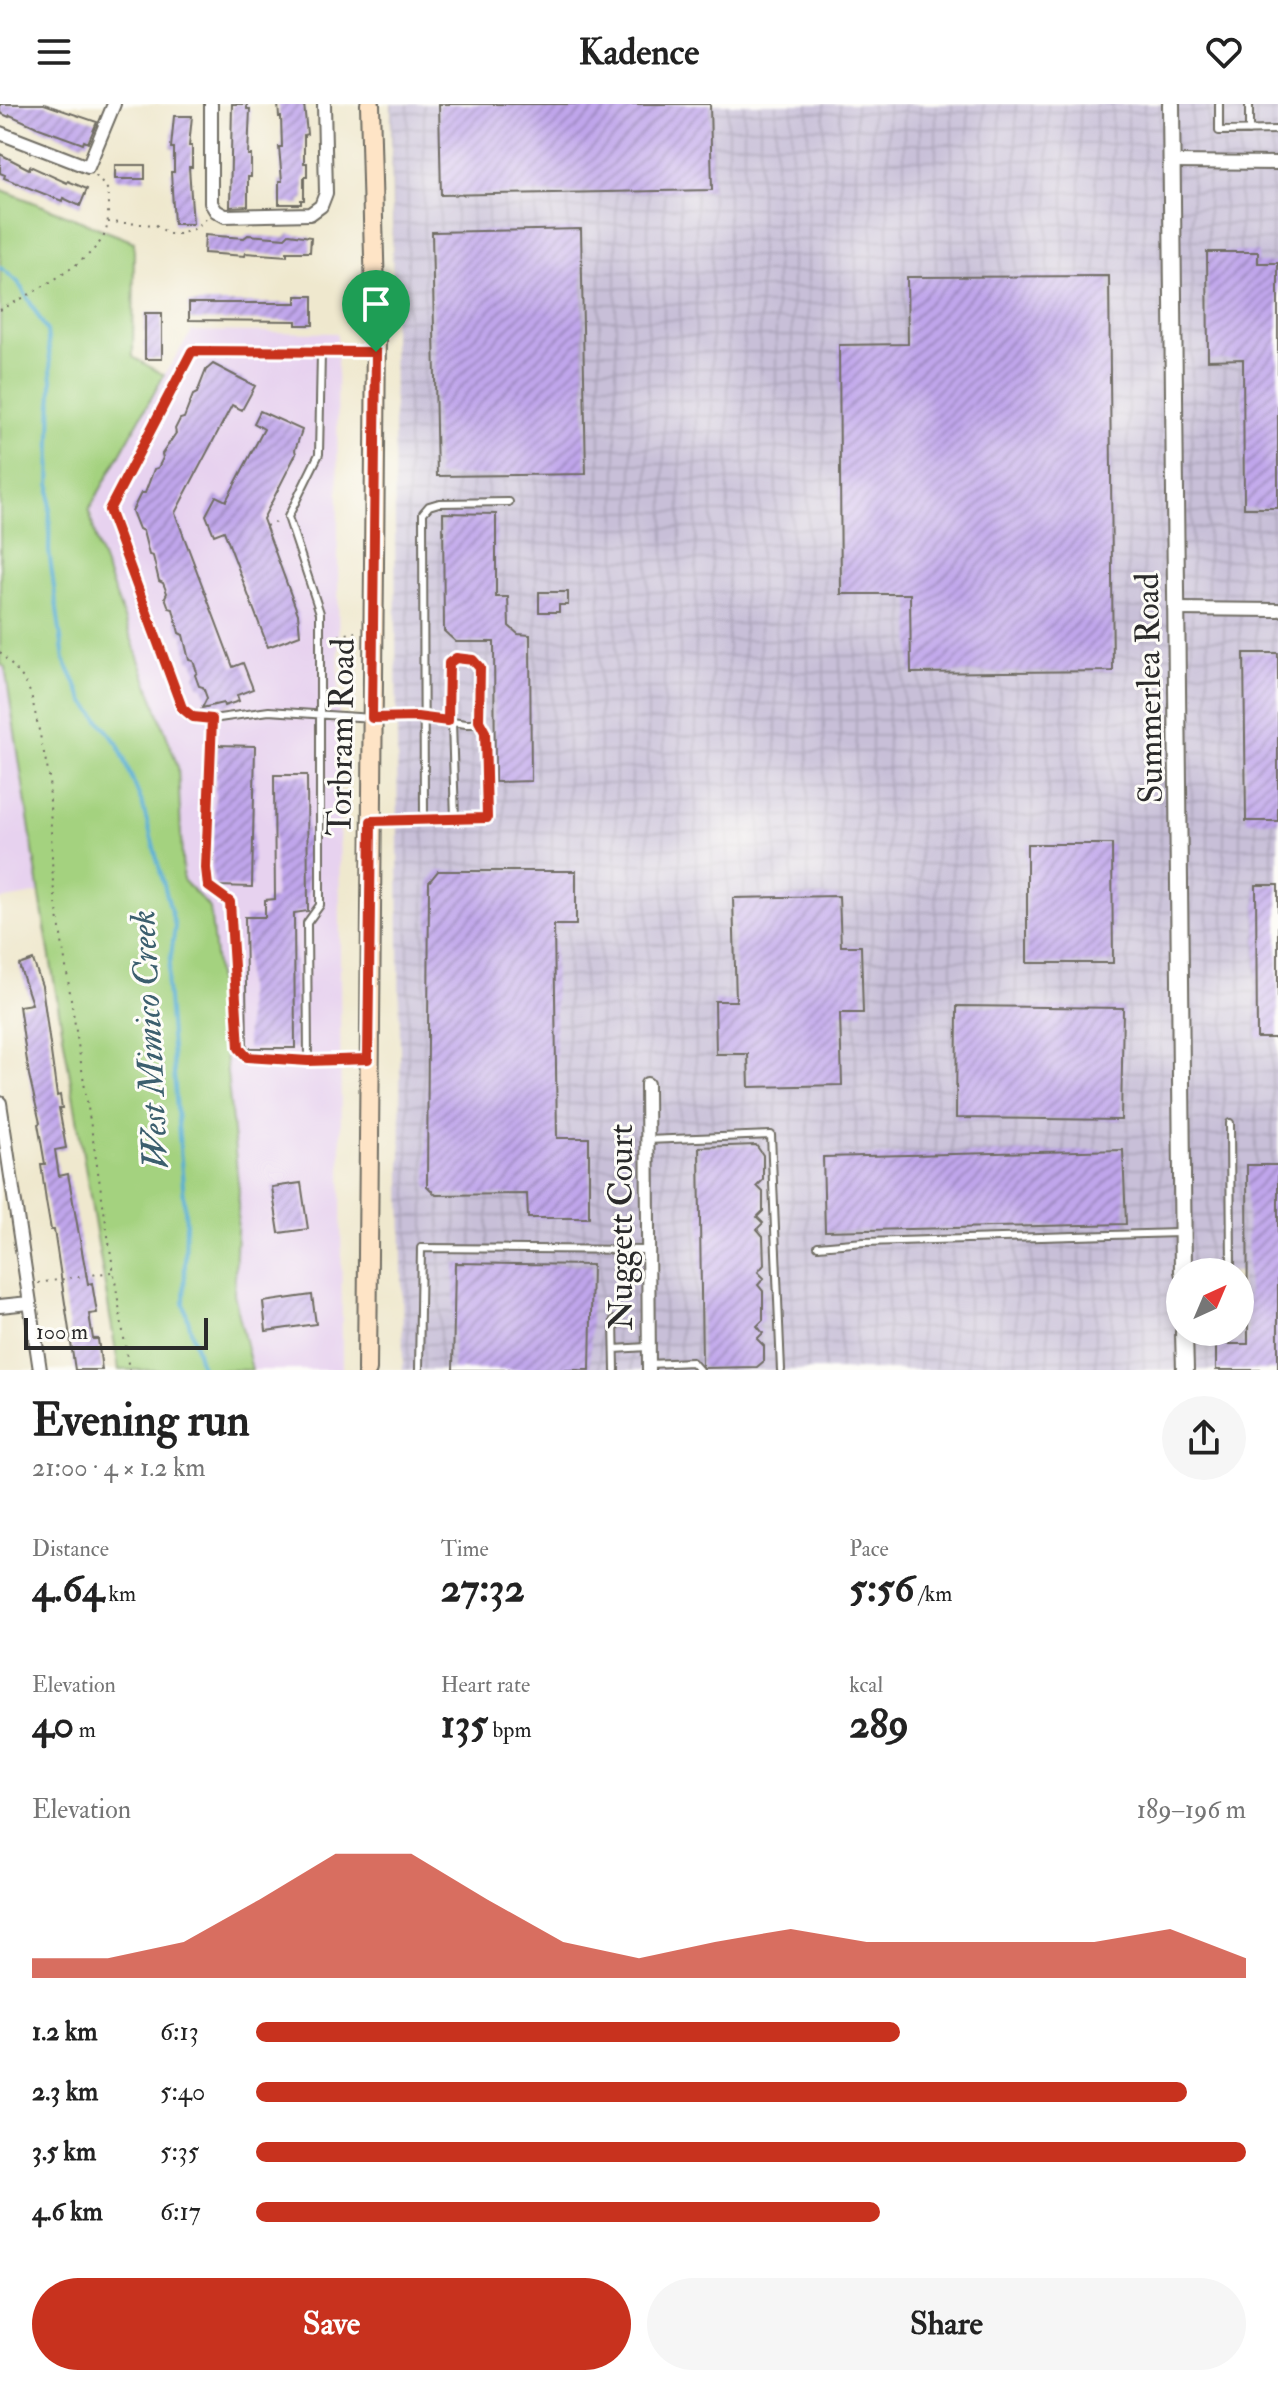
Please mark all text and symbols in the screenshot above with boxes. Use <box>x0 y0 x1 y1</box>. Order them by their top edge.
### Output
icon: menu <box>32 30 76 74</box>
text: Kadence <box>579 30 699 75</box>
icon: heart <box>1202 30 1246 74</box>
pin <box>342 270 410 352</box>
icon: arrive <box>354 282 398 326</box>
street label: Summerlea Road <box>1126 572 1173 804</box>
street label: Torbram Road <box>318 638 365 836</box>
water label: West Mimico Creek <box>120 909 179 1171</box>
street label: Nuggett Court <box>600 1124 643 1330</box>
north arrow <box>1166 1258 1254 1346</box>
map controls <box>1166 1258 1254 1346</box>
scale bar <box>24 1314 208 1350</box>
text: 100 m <box>36 1318 88 1346</box>
text: Evening run <box>32 1394 250 1449</box>
button: share <box>1162 1396 1246 1480</box>
text: 21:00 · 4 × 1.2 km <box>32 1452 206 1484</box>
text: Distance <box>32 1535 109 1563</box>
text: Time <box>441 1535 489 1563</box>
text: Pace <box>849 1535 889 1563</box>
text: 4.64 <box>32 1563 104 1614</box>
text: 27:32 <box>441 1563 525 1614</box>
text: 5:56 <box>849 1563 914 1614</box>
text: km <box>104 1580 136 1608</box>
text: /km <box>914 1580 952 1608</box>
text: Elevation <box>32 1671 116 1699</box>
text: Heart rate <box>441 1671 530 1699</box>
text: kcal <box>849 1671 883 1699</box>
text: 40 <box>32 1699 74 1750</box>
text: 135 <box>441 1699 488 1750</box>
text: 289 <box>849 1699 909 1750</box>
text: m <box>74 1716 96 1744</box>
text: bpm <box>488 1716 532 1744</box>
text: Elevation <box>32 1794 131 1826</box>
text: 189–196 m <box>1137 1794 1246 1826</box>
text: 1.2 km <box>32 2016 98 2048</box>
text: 6:13 <box>160 2016 199 2048</box>
text: 2.3 km <box>32 2076 98 2108</box>
text: 5:40 <box>160 2076 205 2108</box>
text: 3.5 km <box>32 2136 96 2168</box>
text: 5:35 <box>160 2136 199 2168</box>
text: 4.6 km <box>32 2196 103 2228</box>
text: 6:17 <box>160 2196 201 2228</box>
button: Save <box>32 2278 631 2370</box>
button: Share <box>647 2278 1246 2370</box>

